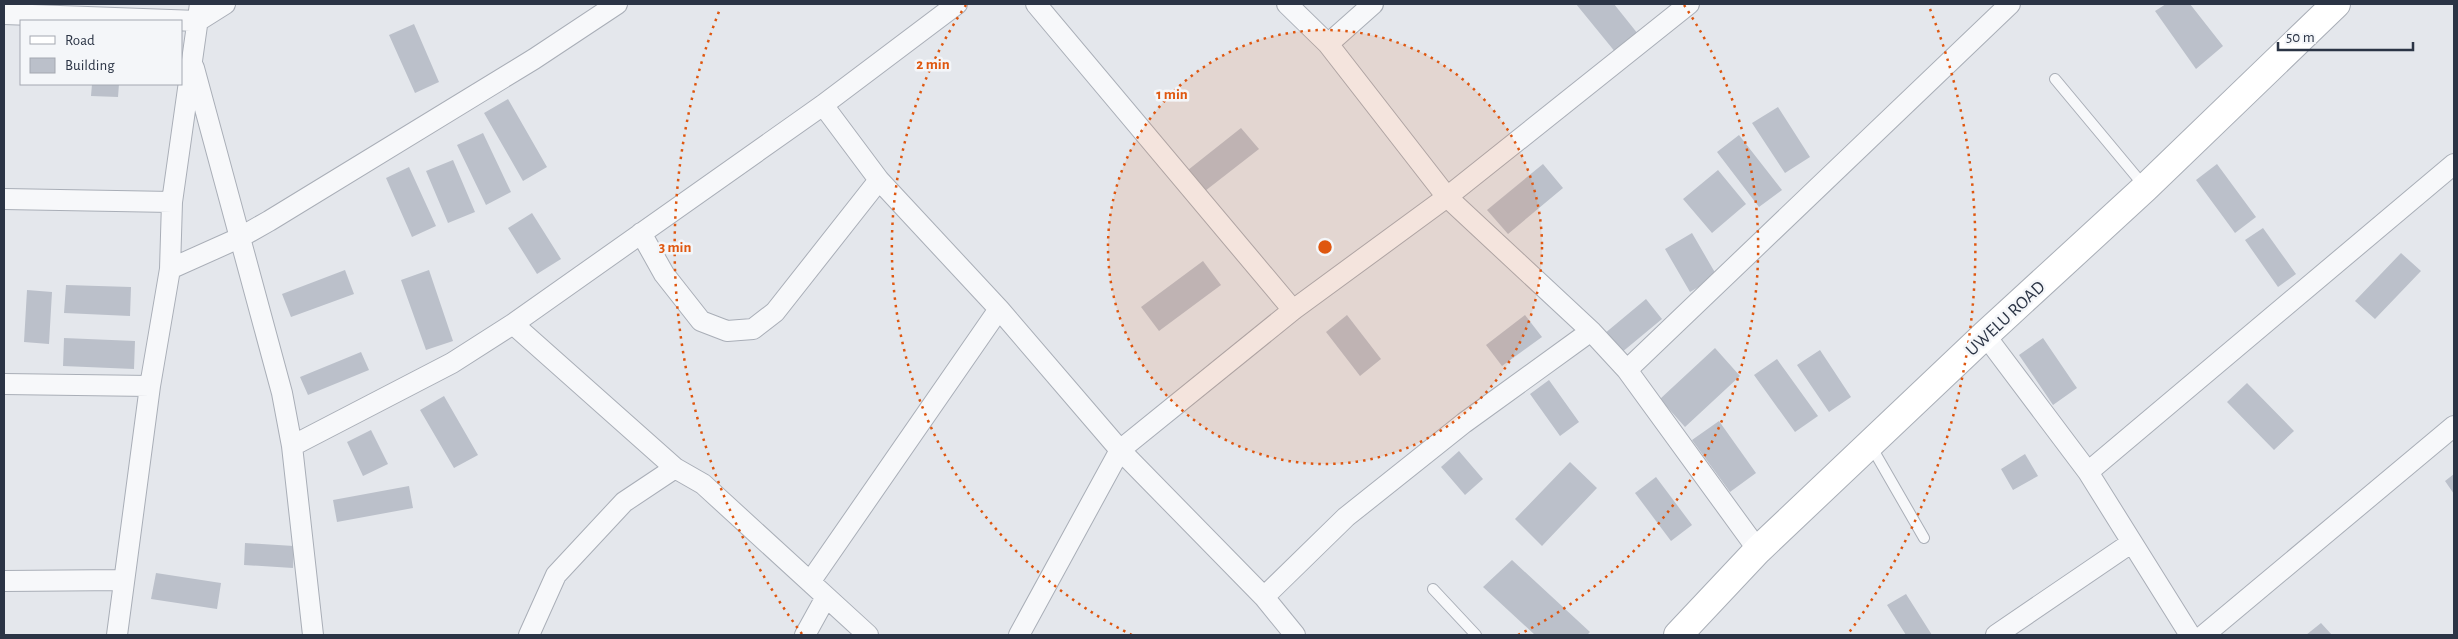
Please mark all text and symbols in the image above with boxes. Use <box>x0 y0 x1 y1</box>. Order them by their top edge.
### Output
legend <box>20 20 182 85</box>
scale bar <box>2278 20 2413 52</box>
text: 50 m <box>2286 30 2315 45</box>
text: Road <box>65 33 95 48</box>
text: 2 min <box>916 57 950 72</box>
text: Building <box>65 58 115 73</box>
text: 1 min <box>1156 87 1188 102</box>
centre of rings <box>1316 238 1334 256</box>
text: 3 min <box>659 240 691 255</box>
street label: UWELU ROAD <box>1963 278 2049 360</box>

